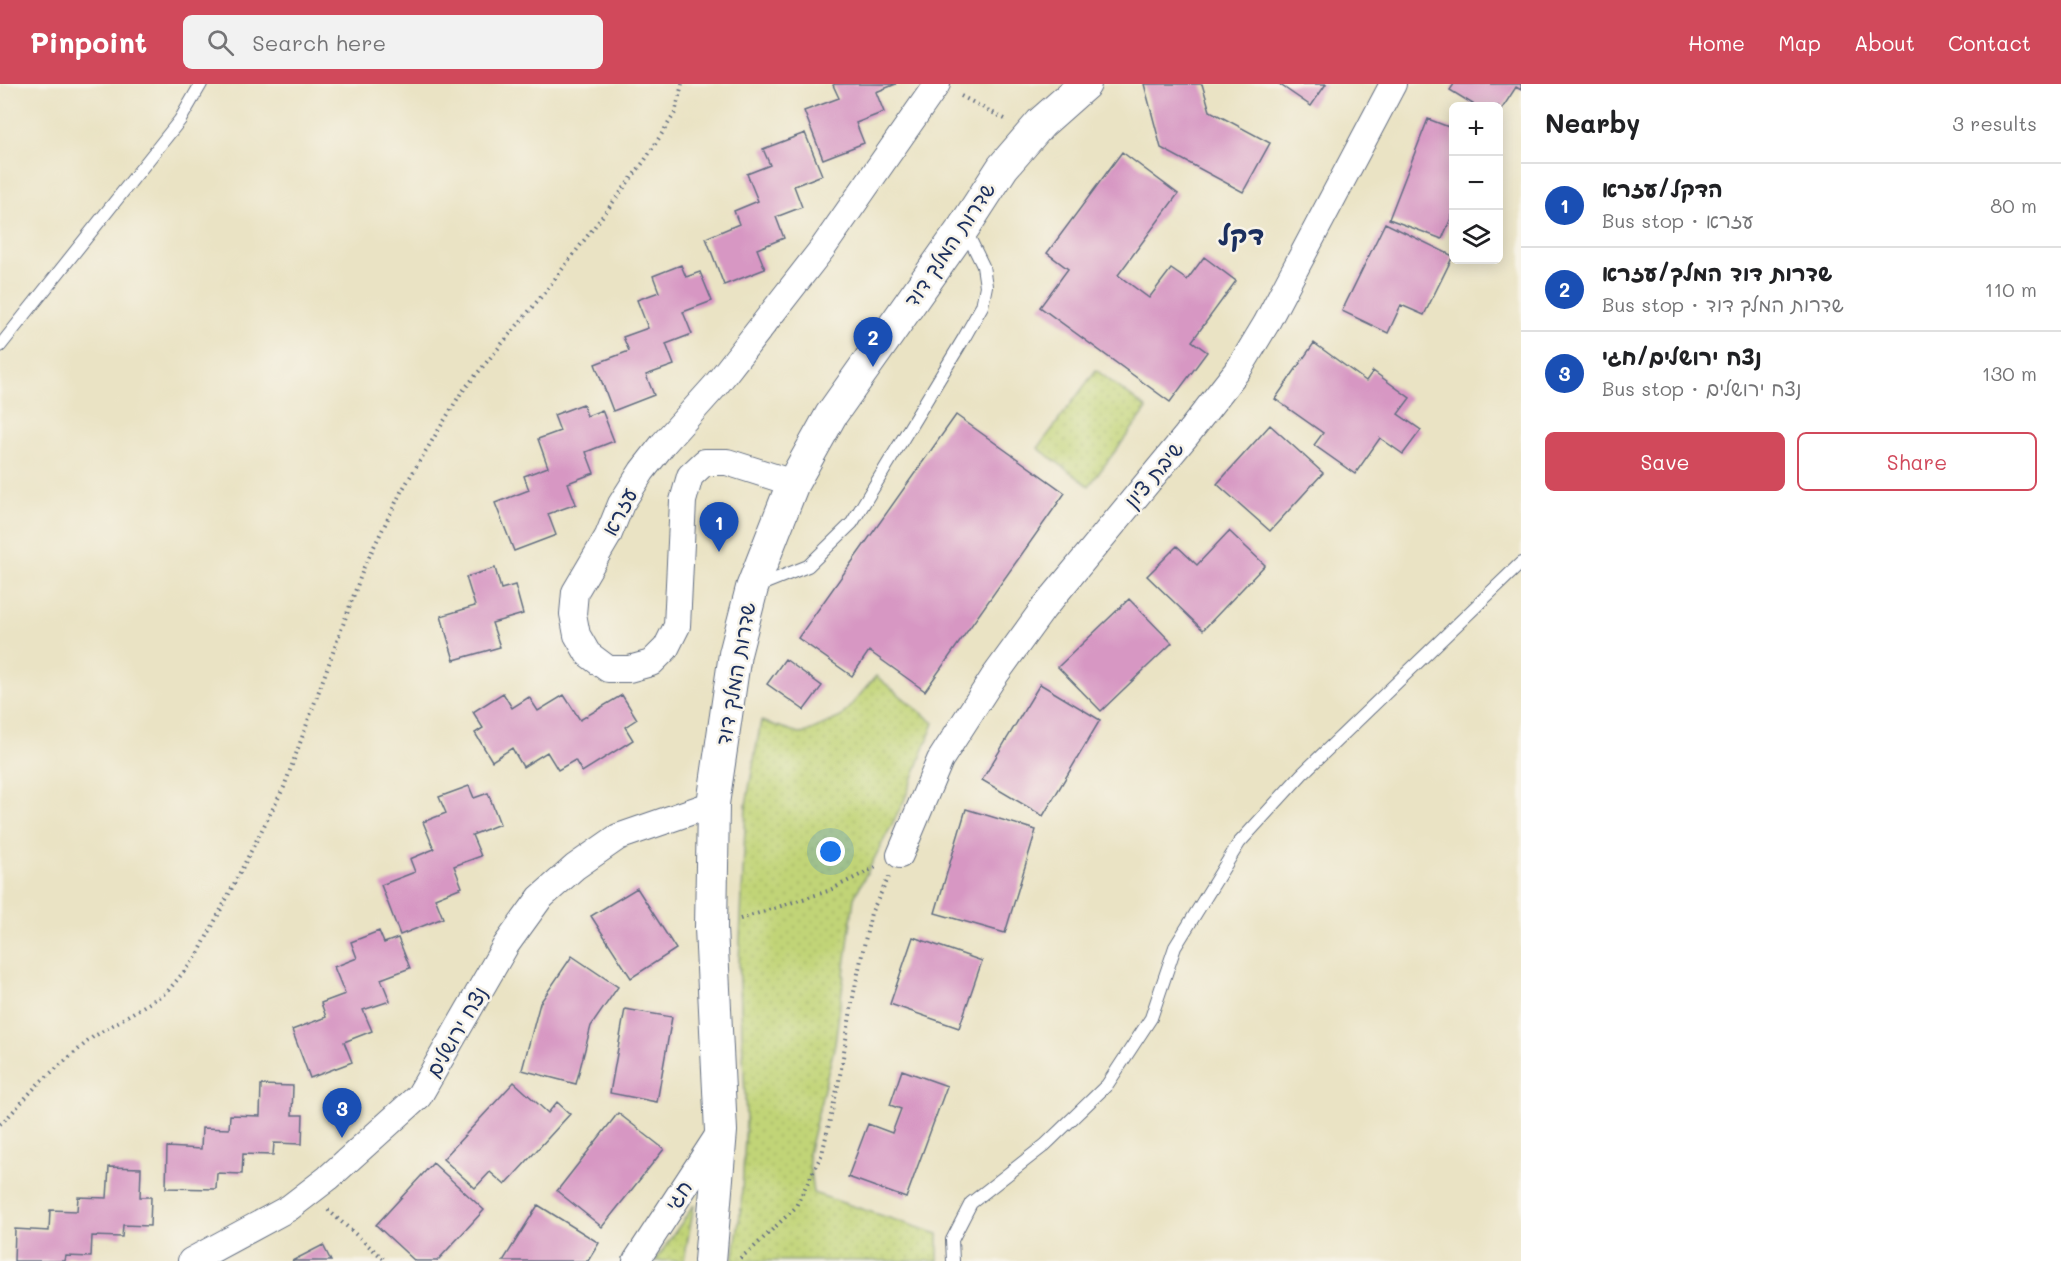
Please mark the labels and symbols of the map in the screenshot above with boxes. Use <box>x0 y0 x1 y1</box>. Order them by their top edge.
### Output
street label: שדרות המלך דוד <box>897 176 1001 312</box>
district label: דקל <box>1218 217 1264 252</box>
pin: 2 <box>854 318 892 367</box>
street label: שיבת ציון <box>1117 435 1189 514</box>
street label: עזרא <box>595 483 642 540</box>
pin: 1 <box>700 502 738 552</box>
street label: שדרות המלך דוד <box>709 600 761 748</box>
your location <box>816 837 845 866</box>
street label: נצח ירושלים <box>419 981 493 1082</box>
pin: 3 <box>322 1088 362 1138</box>
street label: חגי <box>658 1175 698 1216</box>

